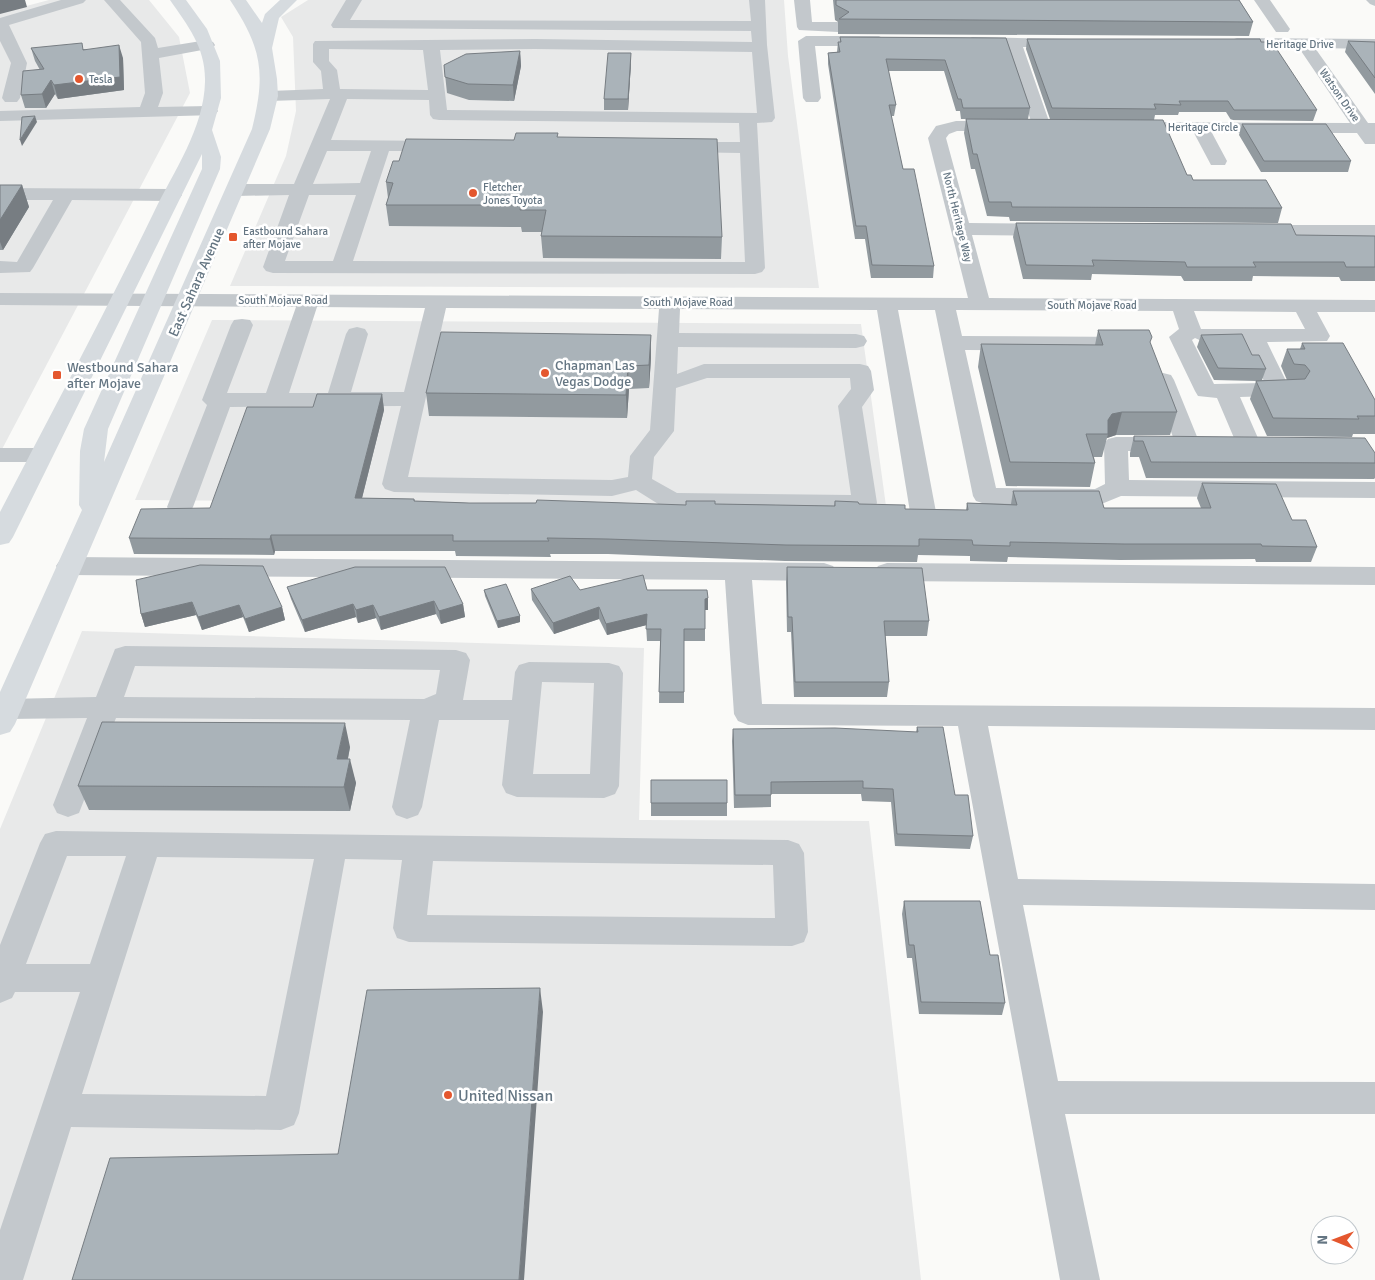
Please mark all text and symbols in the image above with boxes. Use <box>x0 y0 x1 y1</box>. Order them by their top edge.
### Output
street label: Heritage Drive <box>1266 38 1334 51</box>
street label: Watson Drive <box>1317 66 1363 124</box>
marker: Tesla <box>73 73 85 85</box>
place label: Tesla <box>89 73 113 86</box>
street label: Heritage Circle <box>1168 121 1238 134</box>
street label: North Heritage Way <box>940 171 975 264</box>
place label: Fletcher Jones Toyota <box>483 181 543 207</box>
marker: Fletcher Jones Toyota <box>467 187 479 199</box>
street label: East Sahara Avenue <box>165 225 228 339</box>
place label: Eastbound Sahara after Mojave <box>243 225 328 251</box>
marker: Eastbound Sahara after Mojave <box>227 231 239 243</box>
street label: South Mojave Road <box>238 294 328 307</box>
street label: South Mojave Road <box>643 296 733 309</box>
street label: South Mojave Road <box>1047 299 1137 312</box>
place label: Chapman Las Vegas Dodge <box>555 357 635 390</box>
place label: Westbound Sahara after Mojave <box>67 359 179 392</box>
marker: Chapman Las Vegas Dodge <box>539 367 551 379</box>
marker: Westbound Sahara after Mojave <box>51 369 63 381</box>
place label: United Nissan <box>458 1086 553 1106</box>
marker: United Nissan <box>442 1089 454 1101</box>
north arrow <box>1310 1215 1360 1265</box>
text: N <box>1314 1235 1331 1245</box>

